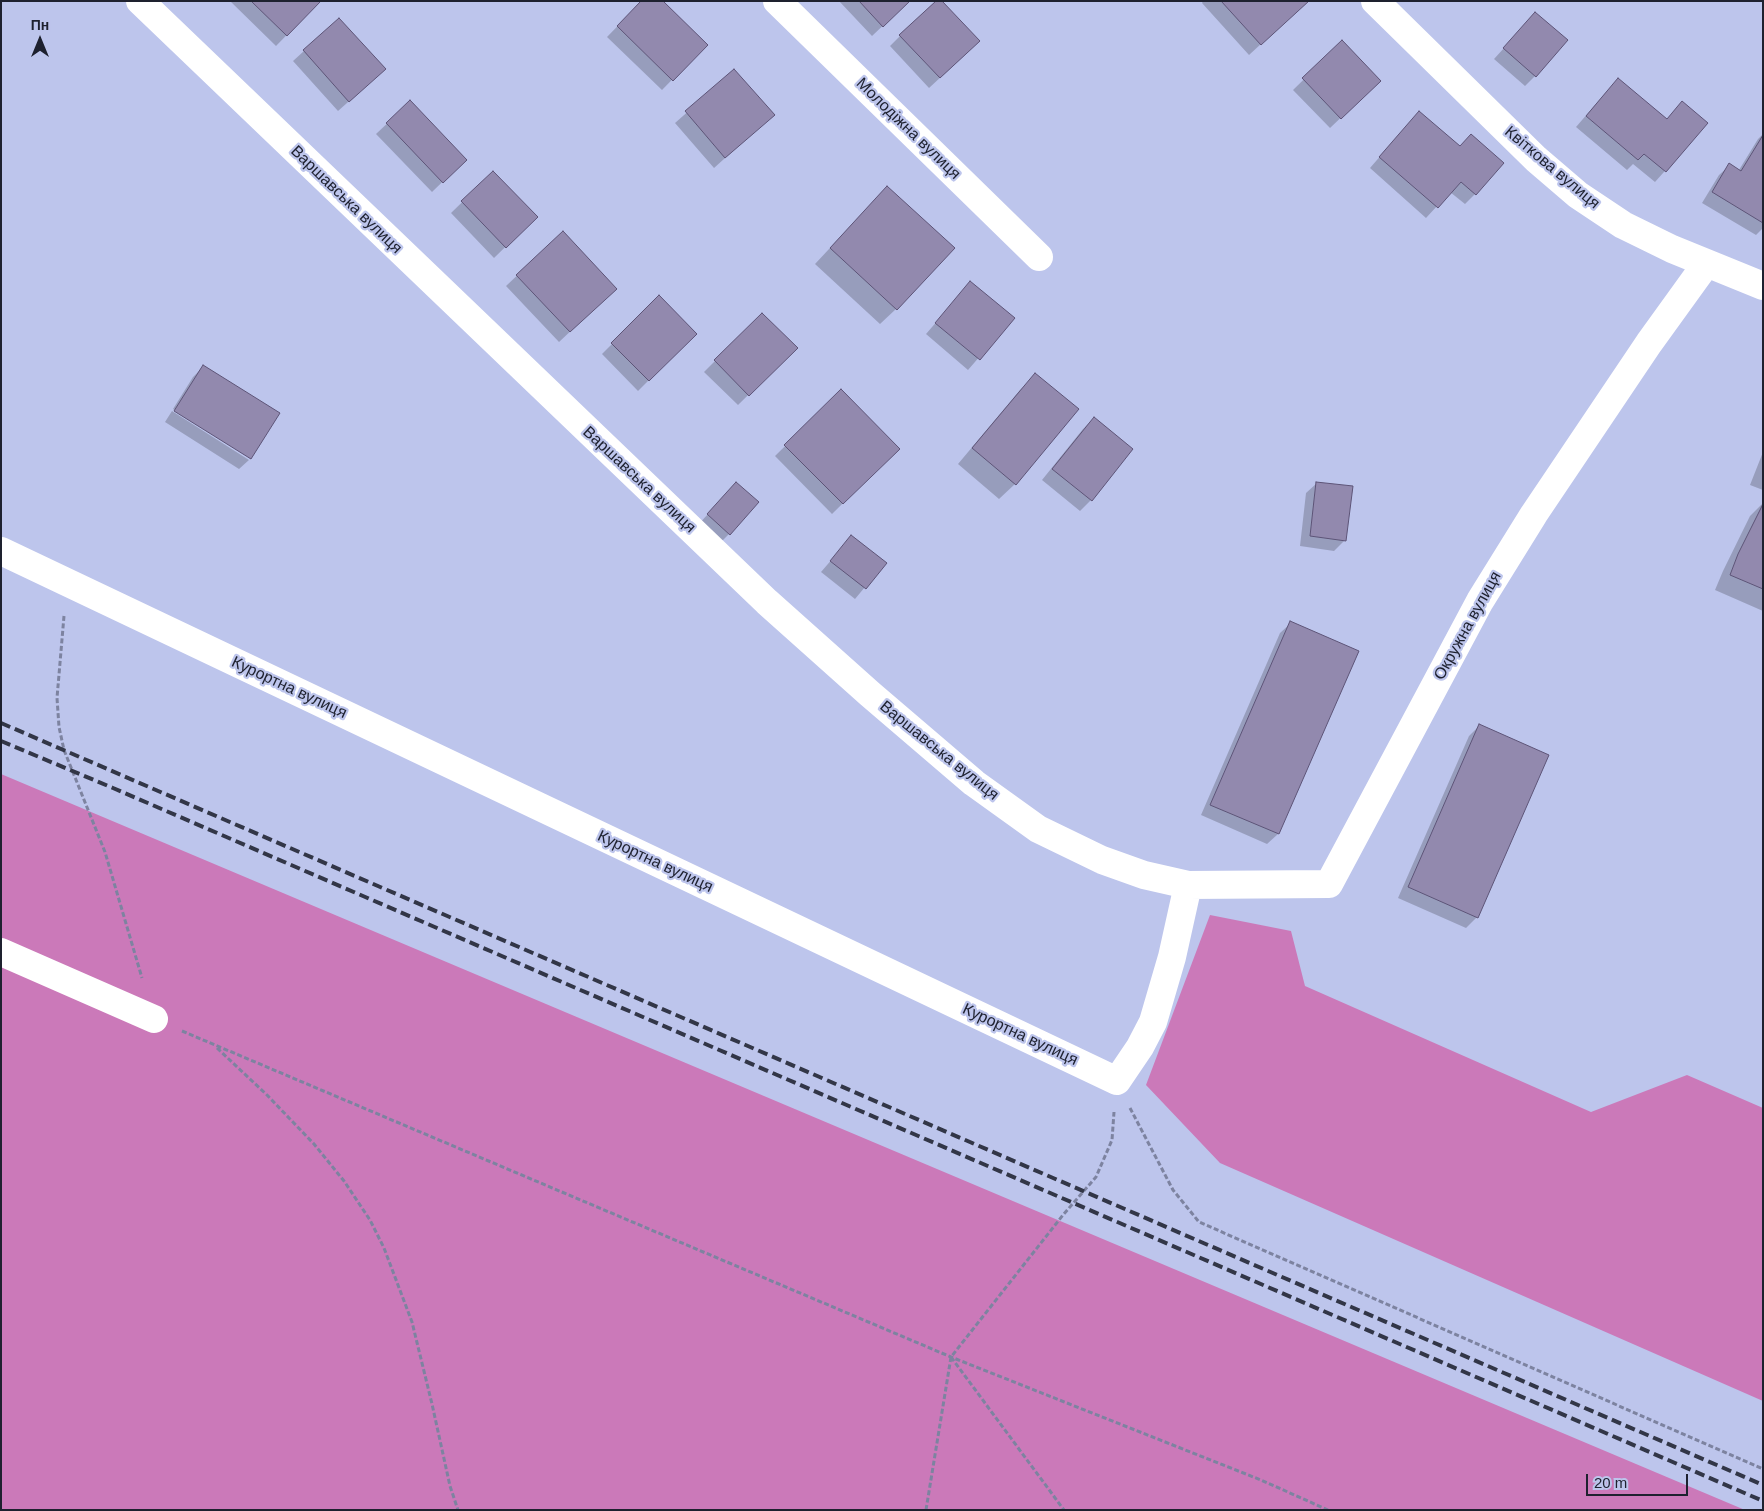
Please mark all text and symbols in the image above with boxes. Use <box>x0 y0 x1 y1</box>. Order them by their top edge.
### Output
north arrow <box>15 15 65 65</box>
text: Пн <box>31 17 49 33</box>
street label: Молодіжна вулиця <box>852 74 964 184</box>
street label: Квіткова вулиця <box>1501 123 1603 213</box>
street label: Варшавська вулиця <box>286 142 406 258</box>
street label: Варшавська вулиця <box>579 423 699 537</box>
street label: Окружна вулиця <box>1430 568 1506 684</box>
street label: Курортна вулиця <box>228 653 350 723</box>
street label: Варшавська вулиця <box>876 697 1002 805</box>
street label: Курортна вулиця <box>594 827 716 897</box>
street label: Курортна вулиця <box>959 1000 1081 1070</box>
scale bar <box>1589 1464 1692 1496</box>
text: 20 m <box>1594 1474 1627 1491</box>

